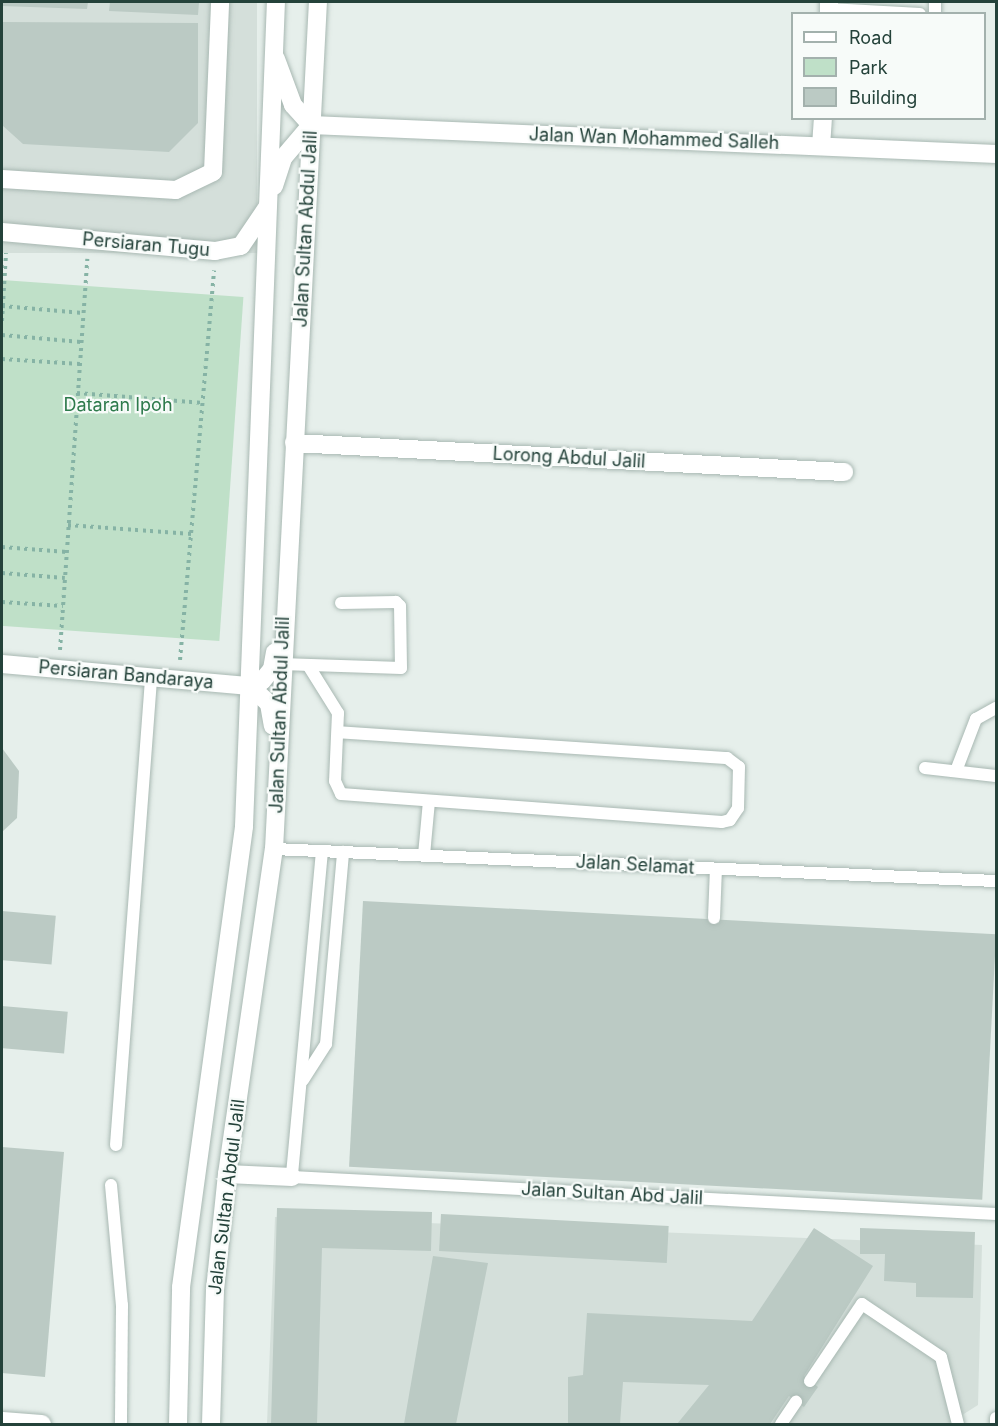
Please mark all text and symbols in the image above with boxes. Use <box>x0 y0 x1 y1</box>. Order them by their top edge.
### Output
legend <box>791 12 986 120</box>
text: Road <box>849 27 892 48</box>
text: Park <box>849 57 888 78</box>
text: Building <box>849 87 917 108</box>
street label: Jalan Wan Mohammed Salleh <box>528 124 780 154</box>
street label: Jalan Sultan Abdul Jalil <box>290 130 322 328</box>
street label: Persiaran Tugu <box>81 229 211 261</box>
park label: Dataran Ipoh <box>63 394 173 416</box>
street label: Lorong Abdul Jalil <box>492 443 646 473</box>
street label: Jalan Sultan Abdul Jalil <box>266 616 294 814</box>
street label: Persiaran Bandaraya <box>38 657 214 693</box>
street label: Jalan Selamat <box>575 851 695 879</box>
street label: Jalan Sultan Abdul Jalil <box>204 1098 250 1296</box>
street label: Jalan Sultan Abd Jalil <box>520 1178 704 1210</box>

